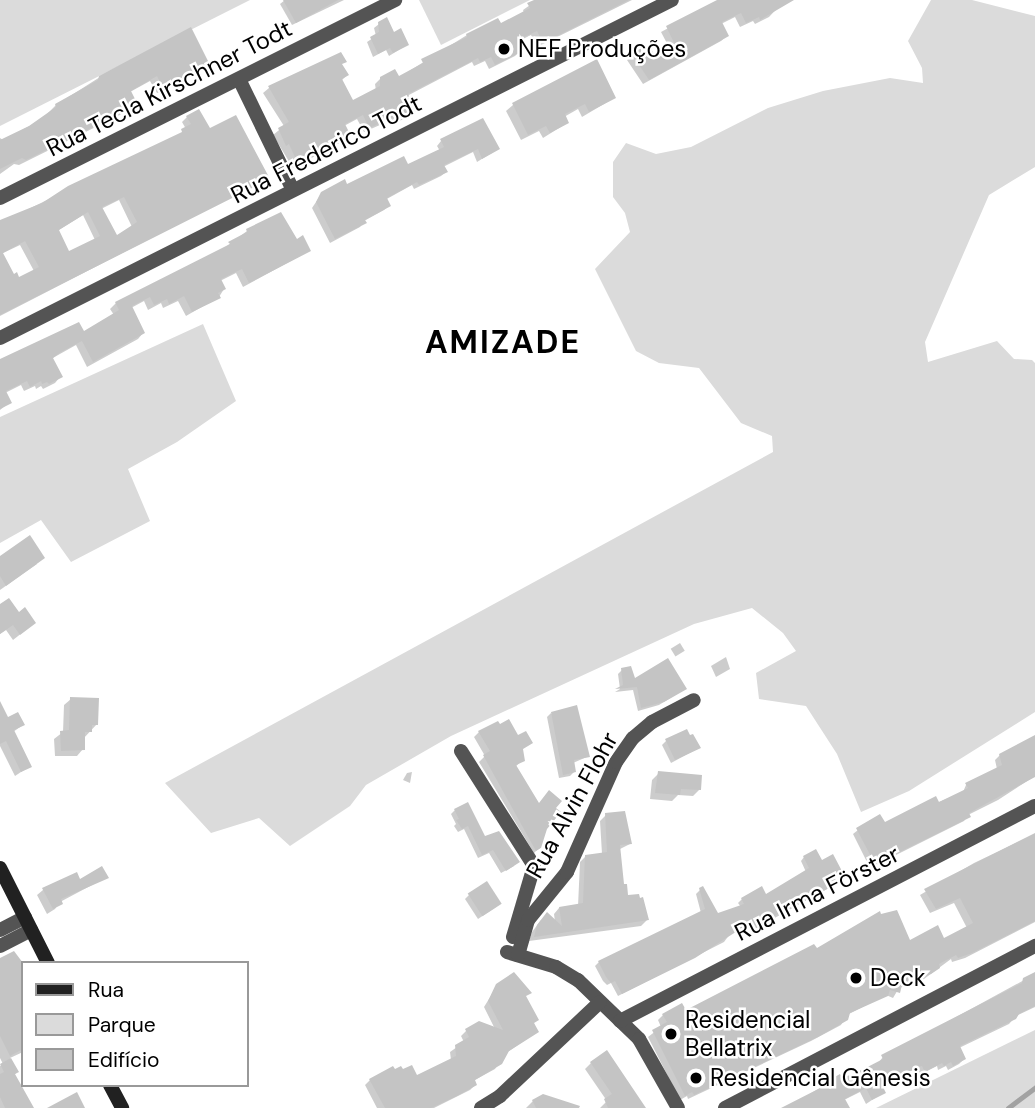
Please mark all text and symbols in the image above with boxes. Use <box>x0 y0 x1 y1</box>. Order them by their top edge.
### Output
street label: Rua Tecla Kirschner Todt <box>41 13 297 163</box>
place label: NEF Produções <box>518 35 686 63</box>
marker: NEF Produções <box>496 41 512 57</box>
street label: Rua Frederico Todt <box>226 89 426 209</box>
district label: AMIZADE <box>426 323 580 361</box>
street label: Rua Alvin Flohr <box>520 727 624 883</box>
street label: Rua Irma Förster <box>730 839 904 947</box>
legend <box>21 961 248 1087</box>
place label: Deck <box>870 964 926 992</box>
marker: Deck <box>848 970 864 986</box>
text: Rua <box>88 976 124 1004</box>
place label: Residencial Bellatrix <box>685 1006 810 1062</box>
text: Parque <box>88 1011 156 1039</box>
marker: Residencial Bellatrix <box>663 1026 679 1042</box>
text: Edifício <box>88 1046 159 1074</box>
place label: Residencial Gênesis <box>710 1064 931 1092</box>
marker: Residencial Gênesis <box>688 1070 704 1086</box>

